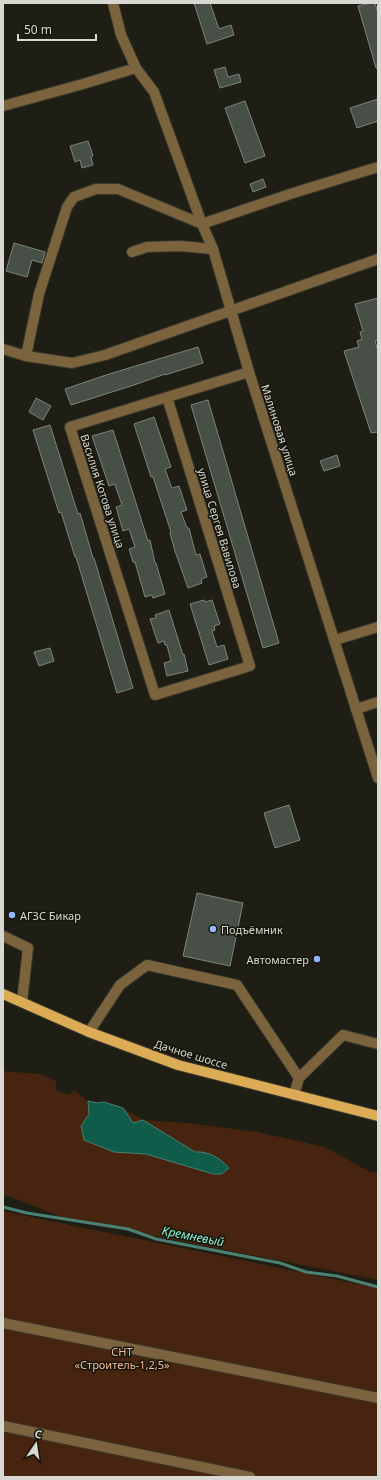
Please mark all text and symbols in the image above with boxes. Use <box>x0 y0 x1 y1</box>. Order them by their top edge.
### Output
scale bar <box>18 16 96 42</box>
text: 50 m <box>24 21 52 38</box>
street label: Малиновая улица <box>258 382 302 478</box>
street label: Василия Котова улица <box>77 432 129 550</box>
street label: улица Сергея Вавилова <box>195 466 245 590</box>
place label: АГЗС Бикар <box>20 908 81 923</box>
marker: АГЗС Бикар <box>7 910 17 920</box>
place label: Подъёмник <box>221 922 283 937</box>
marker: Подъёмник <box>208 924 218 934</box>
place label: Автомастер <box>247 952 309 967</box>
marker: Автомастер <box>312 954 322 964</box>
street label: Дачное шоссе <box>153 1036 229 1072</box>
water label: Кремневый <box>160 1222 226 1250</box>
park label: СНТ «Строитель-1,2,5» <box>74 1344 170 1372</box>
north arrow <box>16 1424 56 1464</box>
text: С <box>33 1426 44 1442</box>

